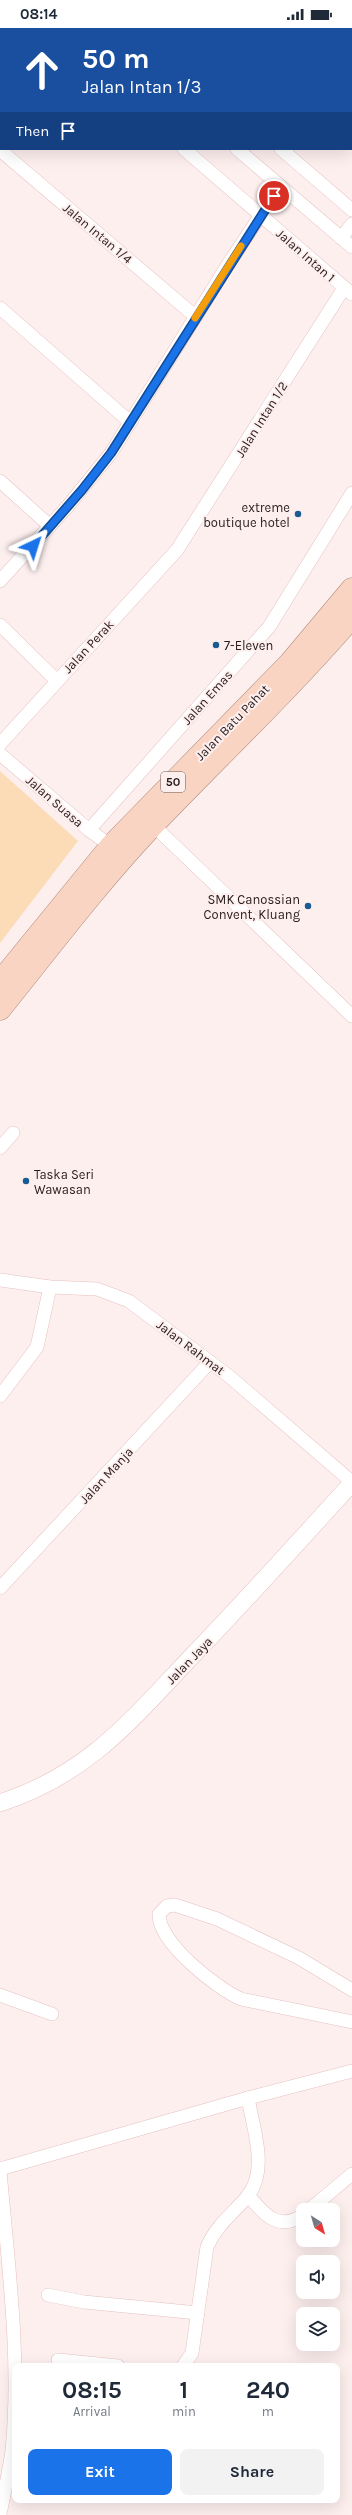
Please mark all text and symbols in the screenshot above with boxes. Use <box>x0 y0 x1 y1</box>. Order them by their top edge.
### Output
text: 08:14 <box>20 5 58 23</box>
text: 50 m <box>82 42 150 75</box>
icon: ahead <box>16 44 68 96</box>
text: Jalan Intan 1/3 <box>82 76 201 98</box>
icon: arrive <box>57 120 79 142</box>
text: Then <box>16 122 49 140</box>
pin <box>257 179 291 213</box>
icon: arrive <box>263 185 285 207</box>
street label: Jalan Intan 1/4 <box>60 200 135 267</box>
street label: Jalan Intan 1 <box>273 226 338 285</box>
street label: Jalan Intan 1/2 <box>232 379 291 460</box>
place label: extreme boutique hotel <box>203 500 290 531</box>
marker: extreme boutique hotel <box>293 509 303 519</box>
position arrow <box>12 525 54 567</box>
street label: Jalan Perak <box>60 617 117 676</box>
place label: 7-Eleven <box>224 638 273 653</box>
marker: 7-Eleven <box>211 640 221 650</box>
street label: Jalan Emas <box>179 667 236 727</box>
street label: Jalan Batu Pahat <box>192 681 272 763</box>
street label: Jalan Suasa <box>23 772 86 830</box>
road number: 50 <box>161 772 185 792</box>
place label: SMK Canossian Convent, Kluang <box>204 892 301 922</box>
marker: SMK Canossian Convent, Kluang <box>303 901 313 911</box>
place label: Taska Seri Wawasan <box>34 1167 94 1197</box>
marker: Taska Seri Wawasan <box>21 1176 31 1186</box>
street label: Jalan Rahmat <box>154 1317 228 1378</box>
street label: Jalan Manja <box>77 1444 136 1507</box>
street label: Jalan Jaya <box>163 1634 216 1687</box>
north arrow <box>296 2203 340 2247</box>
map controls <box>296 2203 340 2351</box>
button: sound <box>296 2255 340 2299</box>
button: layers <box>296 2307 340 2351</box>
text: 08:15 <box>62 2376 122 2404</box>
text: 1 <box>180 2376 188 2404</box>
text: 240 <box>246 2376 290 2404</box>
text: Arrival <box>73 2404 111 2419</box>
text: min <box>172 2404 196 2419</box>
text: m <box>262 2404 274 2419</box>
button: Exit <box>28 2449 172 2495</box>
button: Share <box>180 2449 324 2495</box>

